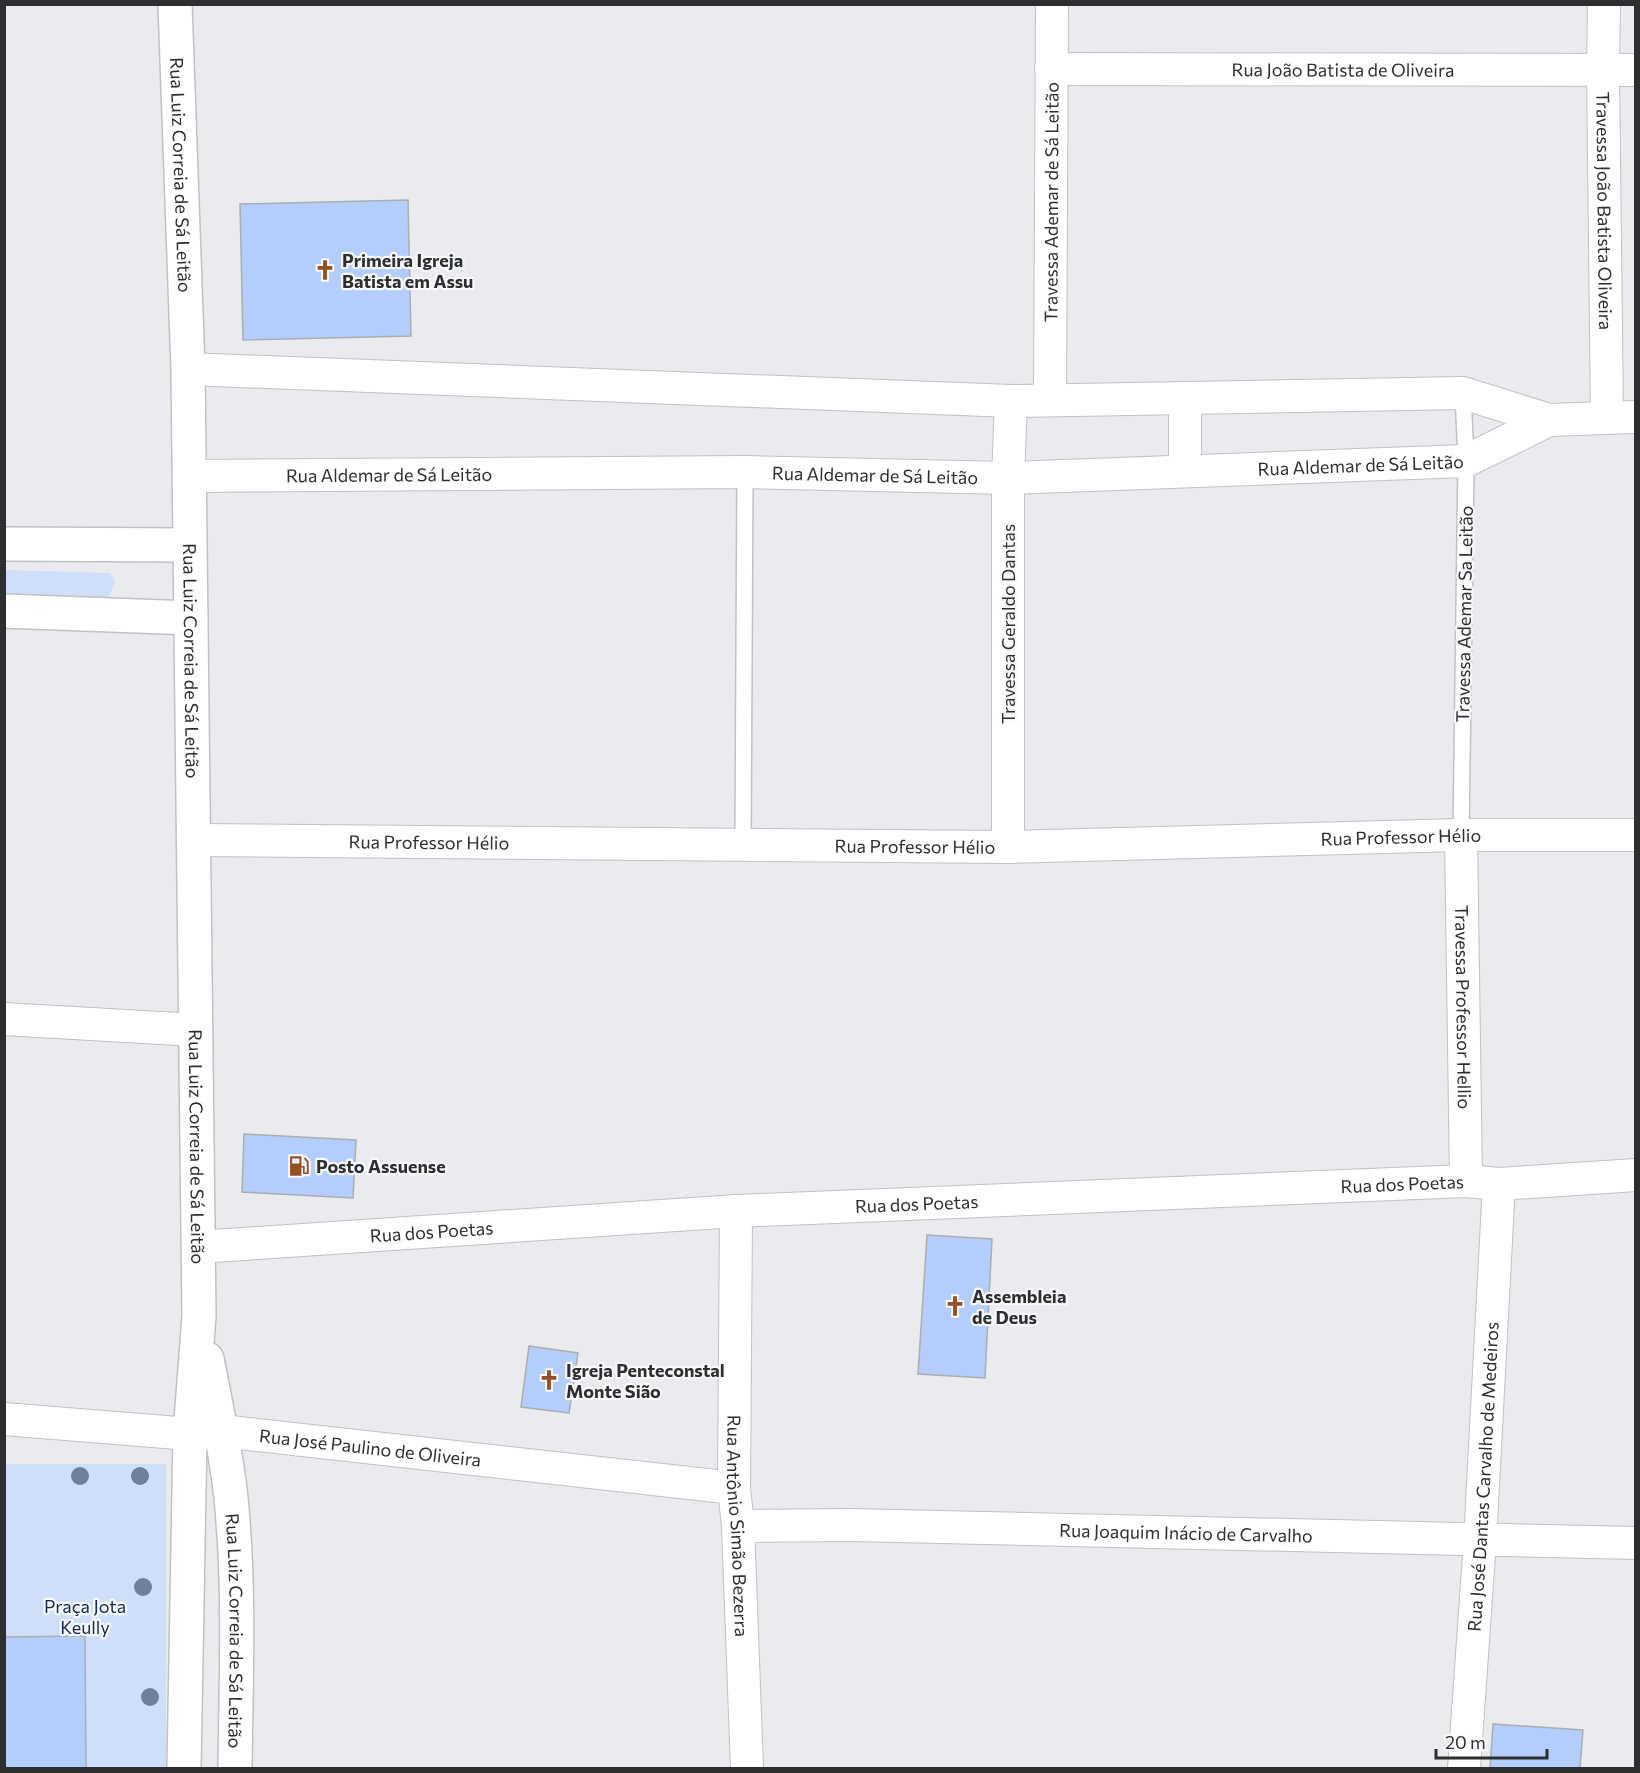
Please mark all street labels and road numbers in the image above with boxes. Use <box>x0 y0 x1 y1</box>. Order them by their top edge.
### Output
street label: Rua Luiz Correia de Sá Leitão <box>166 57 196 293</box>
street label: Rua João Batista de Oliveira <box>1232 58 1454 81</box>
street label: Travessa Ademar de Sá Leitão <box>1039 82 1063 322</box>
street label: Travessa João Batista Oliveira <box>1592 92 1617 330</box>
street label: Rua Aldemar de Sá Leitão <box>1257 450 1464 480</box>
street label: Rua Aldemar de Sá Leitão <box>772 462 978 488</box>
street label: Rua Aldemar de Sá Leitão <box>286 463 492 486</box>
street label: Travessa Ademar Sa Leitão <box>1451 505 1477 723</box>
street label: Travessa Geraldo Dantas <box>997 524 1019 724</box>
street label: Rua Luiz Correia de Sá Leitão <box>179 543 204 778</box>
street label: Rua Professor Hélio <box>1320 824 1481 850</box>
street label: Rua Professor Hélio <box>349 830 509 854</box>
street label: Rua Professor Hélio <box>835 835 995 858</box>
street label: Travessa Professor Hellio <box>1451 905 1476 1109</box>
street label: Rua Luiz Correia de Sá Leitão <box>185 1029 209 1264</box>
street label: Rua dos Poetas <box>1340 1170 1464 1197</box>
street label: Rua dos Poetas <box>854 1190 979 1217</box>
street label: Rua dos Poetas <box>369 1216 494 1246</box>
street label: Rua José Dantas Carvalho de Medeiros <box>1463 1321 1503 1632</box>
street label: Rua Antônio Simão Bezerra <box>723 1415 753 1637</box>
street label: Rua José Paulino de Oliveira <box>258 1424 482 1471</box>
street label: Rua Luiz Correia de Sá Leitão <box>221 1512 248 1749</box>
street label: Rua Joaquim Inácio de Carvalho <box>1059 1519 1313 1547</box>

